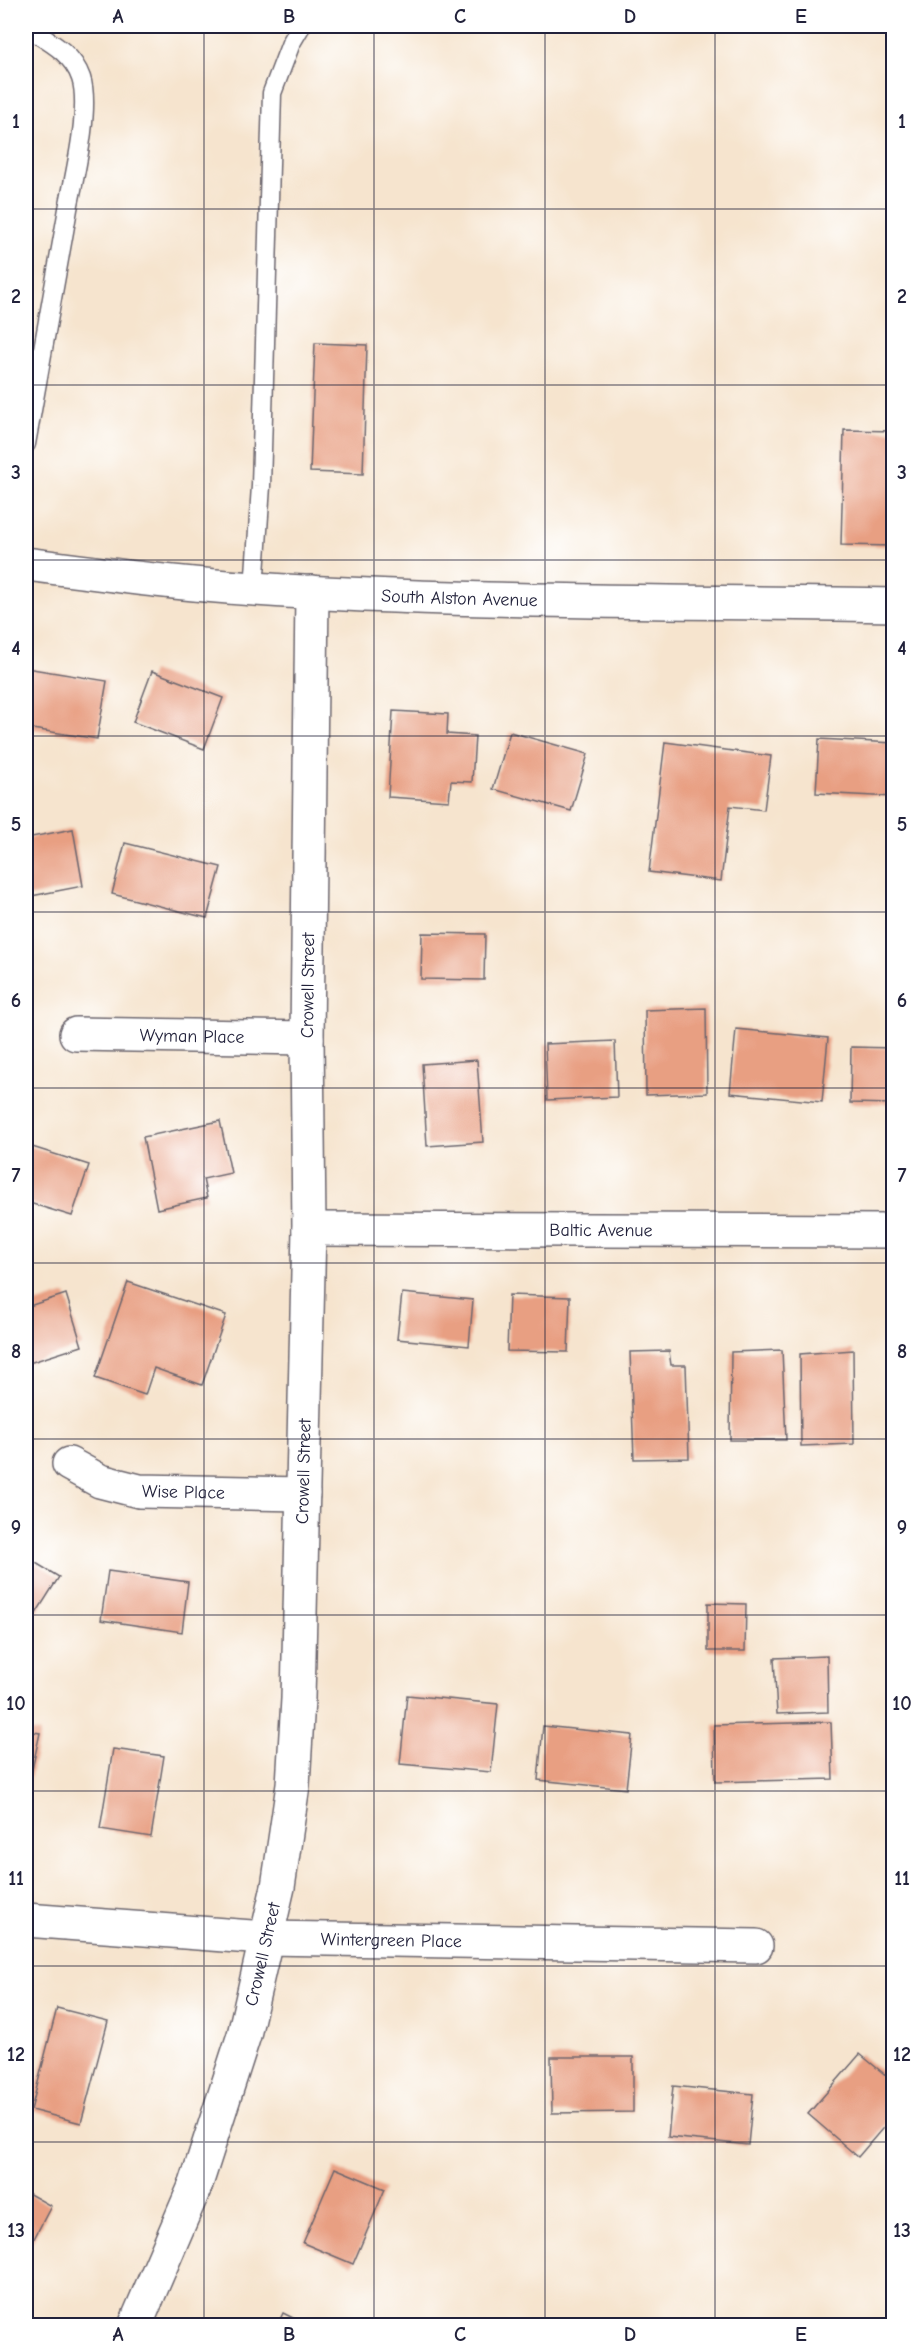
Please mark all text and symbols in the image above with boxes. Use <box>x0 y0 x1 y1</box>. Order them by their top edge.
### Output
text: A <box>112 5 124 28</box>
text: B <box>283 5 295 28</box>
text: C <box>454 5 466 28</box>
text: D <box>624 5 636 28</box>
text: E <box>795 5 807 28</box>
text: 1 <box>12 110 20 133</box>
text: 1 <box>898 110 906 133</box>
text: 2 <box>11 285 21 308</box>
text: 2 <box>897 285 907 308</box>
text: 3 <box>11 461 21 484</box>
text: 3 <box>897 461 907 484</box>
street label: South Alston Avenue <box>381 586 538 611</box>
text: 4 <box>11 637 21 660</box>
text: 4 <box>897 637 907 660</box>
text: 5 <box>11 813 21 836</box>
text: 5 <box>897 813 907 836</box>
street label: Crowell Street <box>297 931 319 1038</box>
text: 6 <box>11 989 21 1012</box>
text: 6 <box>897 989 907 1012</box>
street label: Wyman Place <box>139 1025 245 1048</box>
text: 7 <box>12 1164 21 1187</box>
text: 7 <box>898 1164 907 1187</box>
street label: Baltic Avenue <box>549 1220 653 1241</box>
text: 8 <box>11 1340 21 1363</box>
text: 8 <box>897 1340 907 1363</box>
street label: Crowell Street <box>292 1417 316 1524</box>
street label: Wise Place <box>142 1481 225 1504</box>
text: 9 <box>11 1516 21 1539</box>
text: 9 <box>897 1516 907 1539</box>
text: 10 <box>6 1692 26 1715</box>
text: 10 <box>892 1692 912 1715</box>
text: 11 <box>8 1867 24 1890</box>
text: 11 <box>894 1867 910 1890</box>
street label: Crowell Street <box>241 1900 285 2008</box>
street label: Wintergreen Place <box>320 1929 462 1952</box>
text: 12 <box>7 2043 25 2066</box>
text: 12 <box>893 2043 911 2066</box>
text: 13 <box>7 2219 25 2242</box>
text: 13 <box>893 2219 911 2242</box>
text: A <box>112 2323 124 2346</box>
text: B <box>283 2323 295 2346</box>
text: C <box>454 2323 466 2346</box>
text: D <box>624 2323 636 2346</box>
text: E <box>795 2323 807 2346</box>

